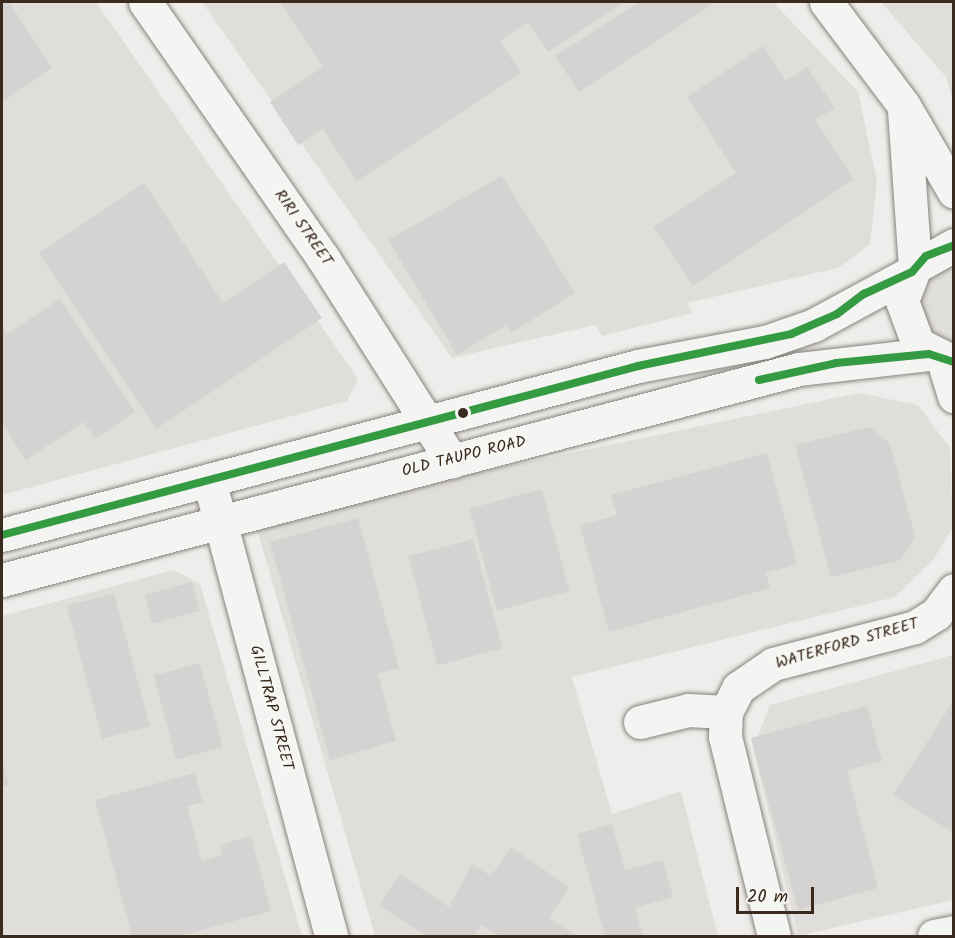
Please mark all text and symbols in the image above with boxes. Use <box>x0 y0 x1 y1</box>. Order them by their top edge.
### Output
street label: RIRI STREET <box>270 186 336 270</box>
unlabelled marker <box>457 407 469 419</box>
street label: OLD TAUPO ROAD <box>400 432 528 482</box>
street label: WATERFORD STREET <box>773 614 921 674</box>
street label: GILLTRAP STREET <box>245 643 297 773</box>
scale bar <box>739 875 817 913</box>
text: 20 m <box>747 883 788 912</box>

